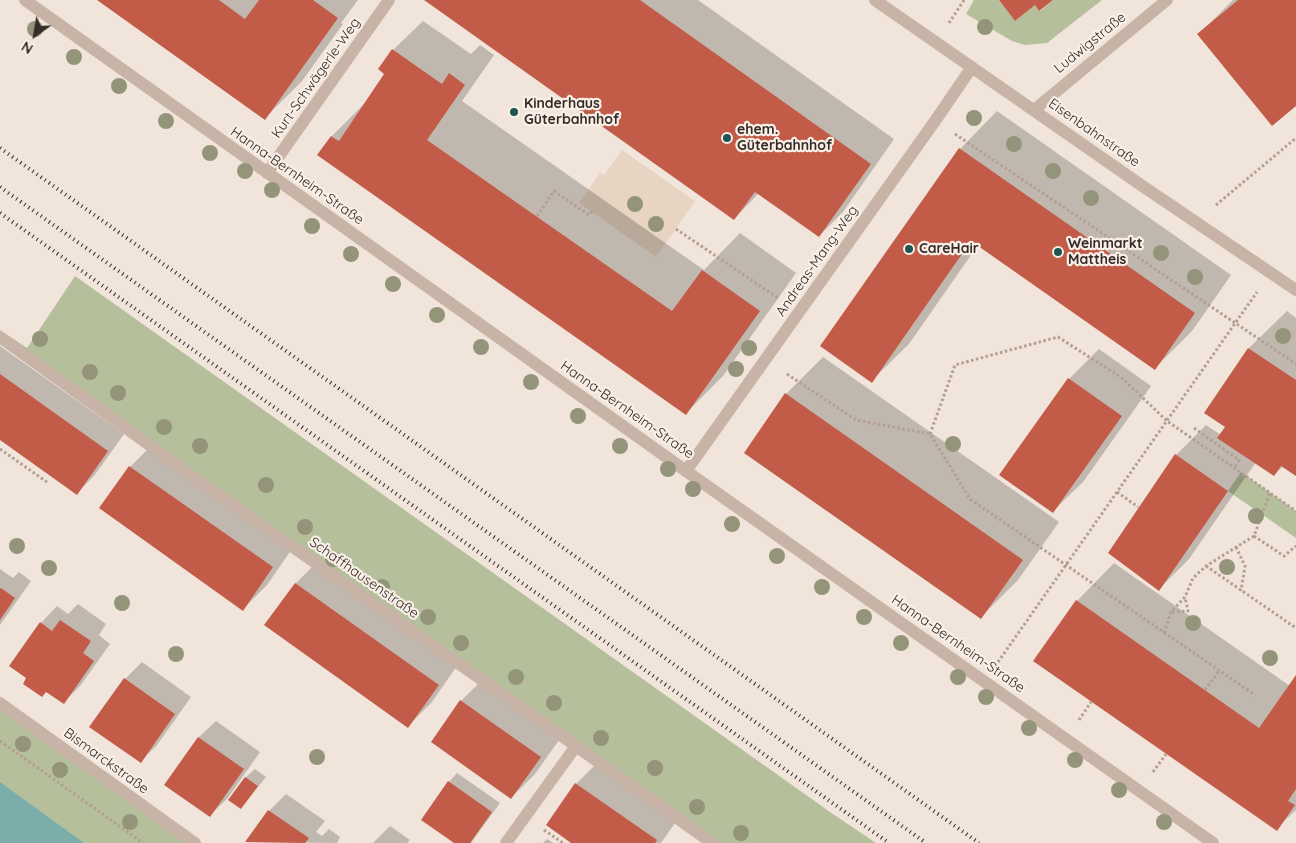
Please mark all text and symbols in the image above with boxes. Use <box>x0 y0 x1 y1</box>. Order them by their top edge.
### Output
street label: Ludwigstraße <box>1051 9 1129 77</box>
north arrow <box>10 10 60 60</box>
street label: Kurt-Schwägerle-Weg <box>268 15 364 141</box>
text: N <box>18 37 36 58</box>
street label: Eisenbahnstraße <box>1045 95 1143 171</box>
place label: Kinderhaus Güterbahnhof <box>524 96 619 128</box>
marker: Kinderhaus Güterbahnhof <box>508 106 520 118</box>
place label: ehem. Güterbahnhof <box>737 122 832 154</box>
street label: Hanna-Bernheim-Straße <box>227 124 367 228</box>
marker: ehem. Güterbahnhof <box>721 132 733 144</box>
street label: Andreas-Mang-Weg <box>772 202 862 320</box>
place label: Weinmarkt Mattheis <box>1068 236 1142 268</box>
place label: CareHair <box>919 241 979 257</box>
marker: CareHair <box>903 243 915 255</box>
marker: Weinmarkt Mattheis <box>1052 246 1064 258</box>
street label: Hanna-Bernheim-Straße <box>557 358 697 462</box>
street label: Schaffhausenstraße <box>306 534 422 622</box>
street label: Hanna-Bernheim-Straße <box>888 592 1028 696</box>
street label: Bismarckstraße <box>60 724 152 798</box>

